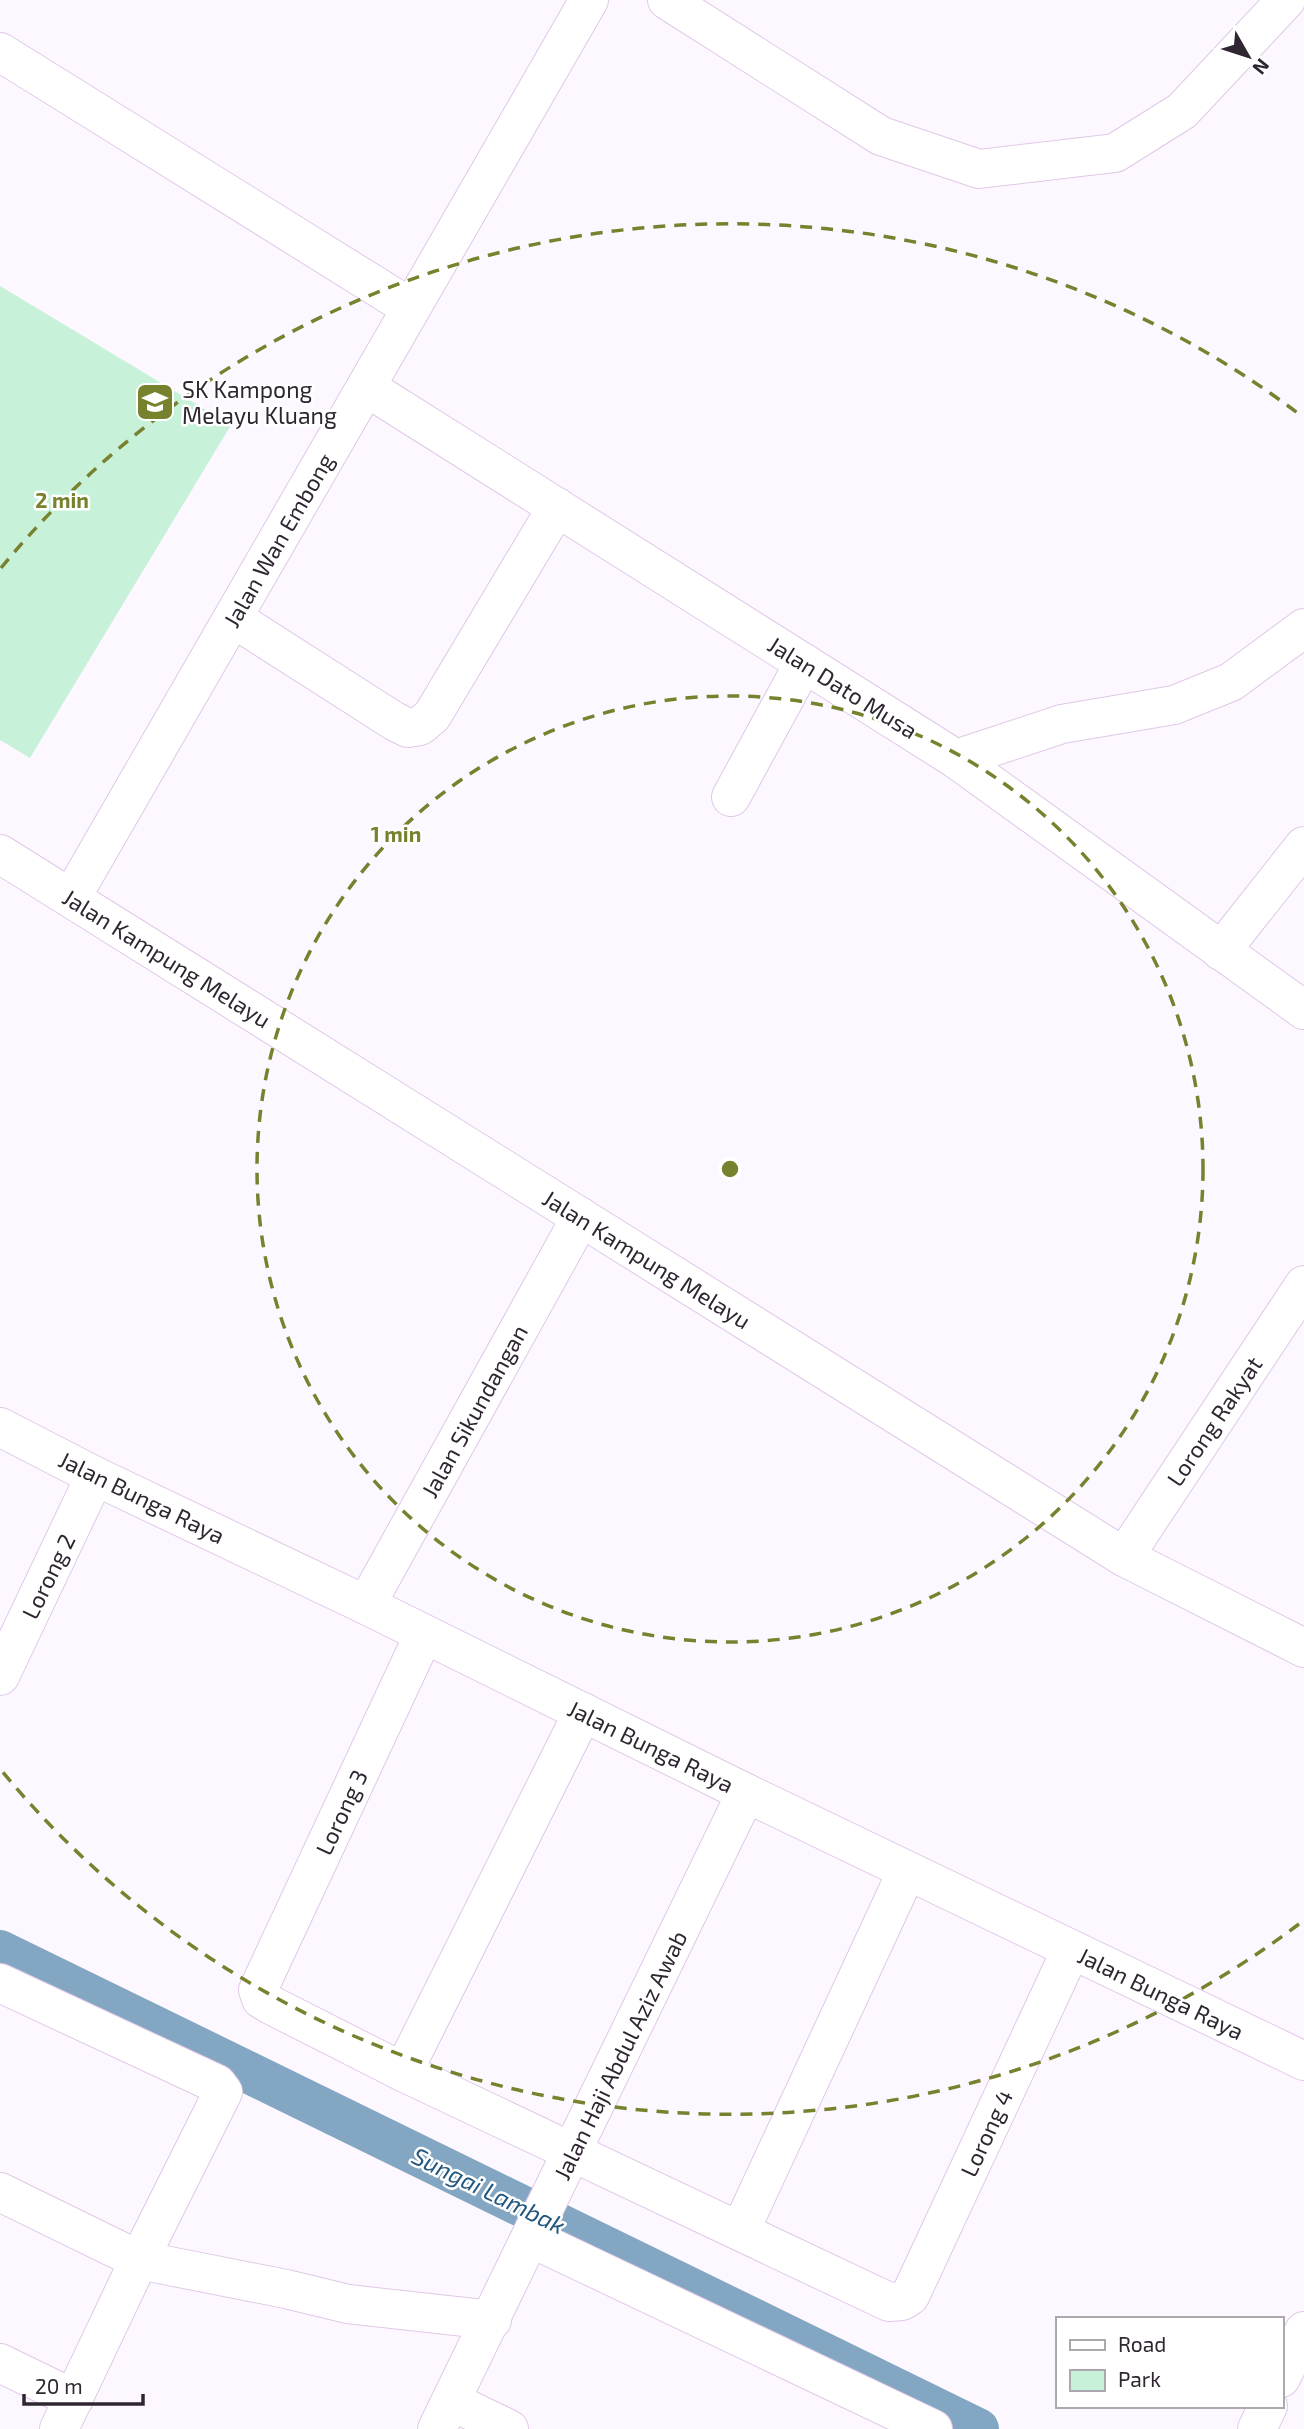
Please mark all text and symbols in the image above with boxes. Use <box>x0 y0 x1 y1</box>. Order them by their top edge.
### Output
north arrow <box>1213 21 1283 91</box>
text: N <box>1248 54 1275 80</box>
place label: SK Kampong Melayu Kluang <box>182 375 337 429</box>
school or university icon: SK Kampong Melayu Kluang <box>134 381 176 423</box>
street label: Jalan Wan Embong <box>217 448 339 632</box>
text: 2 min <box>35 487 89 512</box>
street label: Jalan Dato Musa <box>763 630 923 744</box>
text: 1 min <box>371 821 421 846</box>
street label: Jalan Kampung Melayu <box>58 883 276 1033</box>
centre of rings <box>718 1157 742 1181</box>
street label: Jalan Kampung Melayu <box>538 1184 756 1334</box>
street label: Jalan Sikundangan <box>415 1320 533 1502</box>
street label: Lorong Rakyat <box>1160 1351 1268 1491</box>
street label: Jalan Bunga Raya <box>54 1445 230 1549</box>
street label: Lorong 2 <box>15 1529 81 1623</box>
street label: Jalan Bunga Raya <box>563 1694 739 1798</box>
street label: Lorong 3 <box>309 1765 373 1859</box>
street label: Jalan Haji Abdul Aziz Awab <box>547 1926 693 2184</box>
street label: Jalan Bunga Raya <box>1073 1941 1249 2045</box>
street label: Lorong 4 <box>954 2085 1018 2181</box>
water label: Sungai Lambak <box>408 2140 570 2240</box>
legend <box>1056 2317 1283 2408</box>
text: Road <box>1118 2331 1166 2356</box>
scale bar <box>24 2362 144 2406</box>
text: Park <box>1118 2366 1161 2391</box>
text: 20 m <box>35 2373 83 2398</box>

